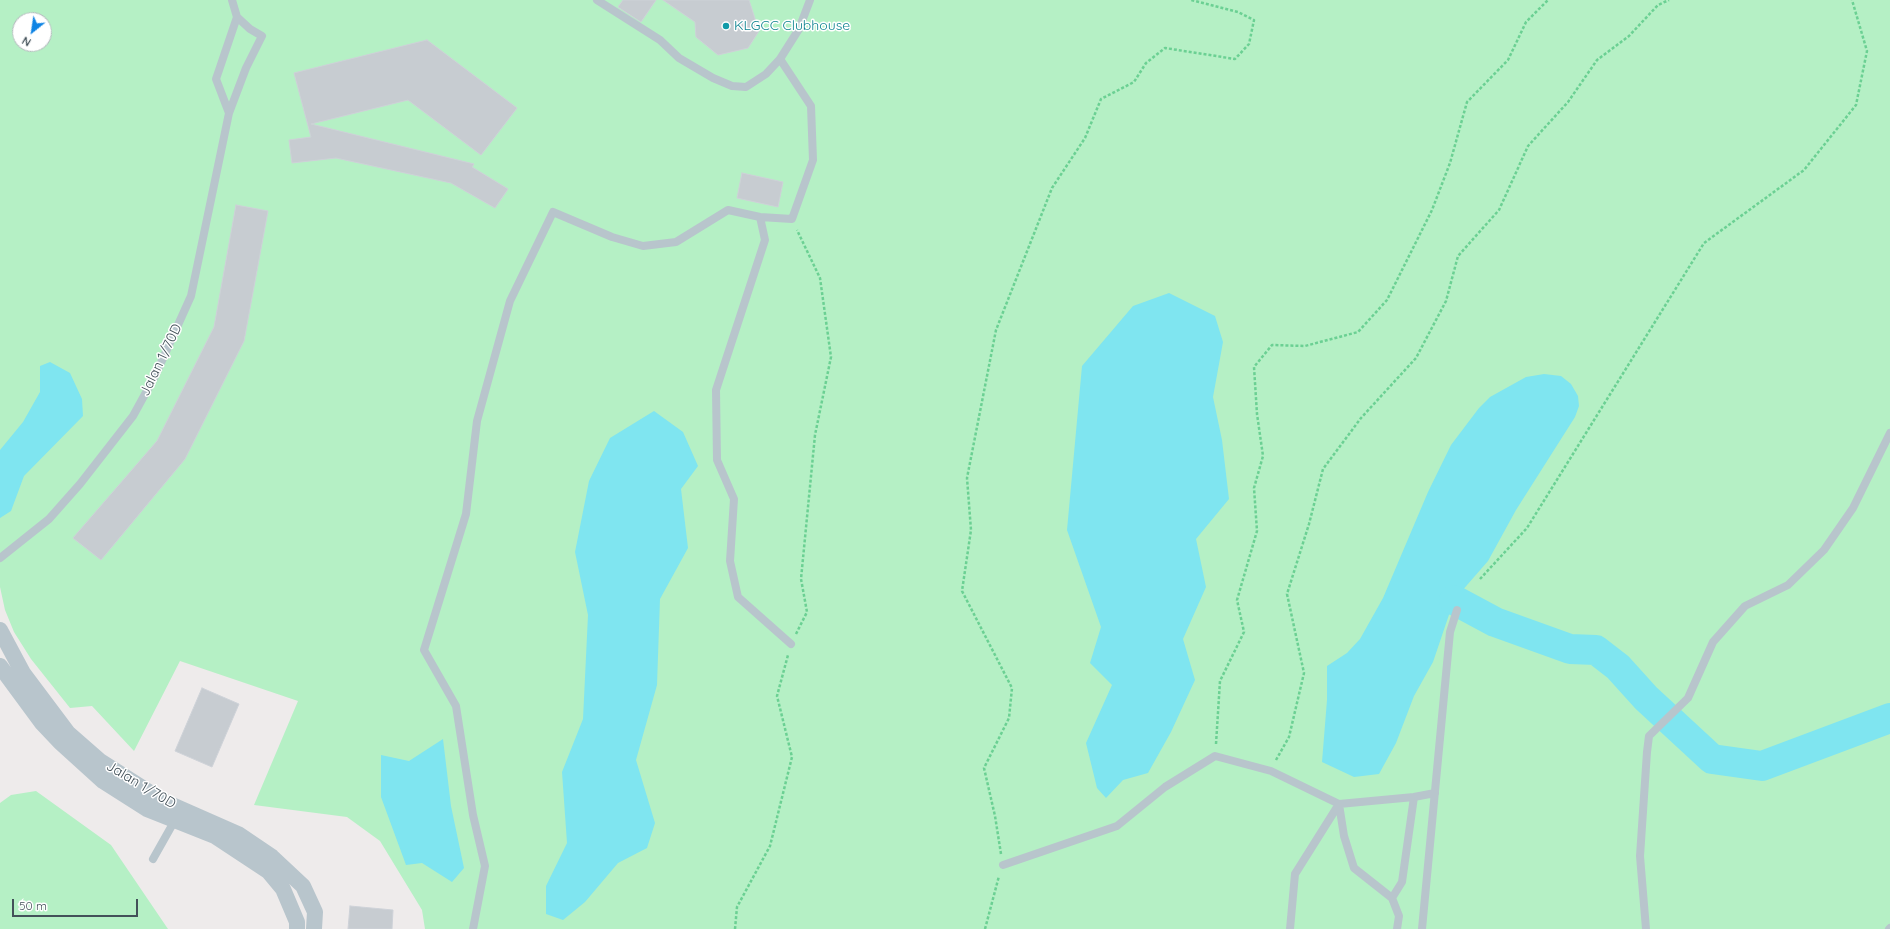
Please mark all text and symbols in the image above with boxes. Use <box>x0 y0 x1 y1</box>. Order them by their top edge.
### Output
north arrow <box>12 12 52 52</box>
place label: KLGCC Clubhouse <box>734 18 850 34</box>
marker: KLGCC Clubhouse <box>721 21 731 31</box>
text: N <box>19 33 34 50</box>
street label: Jalan 1/70D <box>136 321 186 399</box>
street label: Jalan 1/70D <box>103 758 179 812</box>
scale bar <box>14 891 140 917</box>
text: 50 m <box>19 898 47 913</box>

